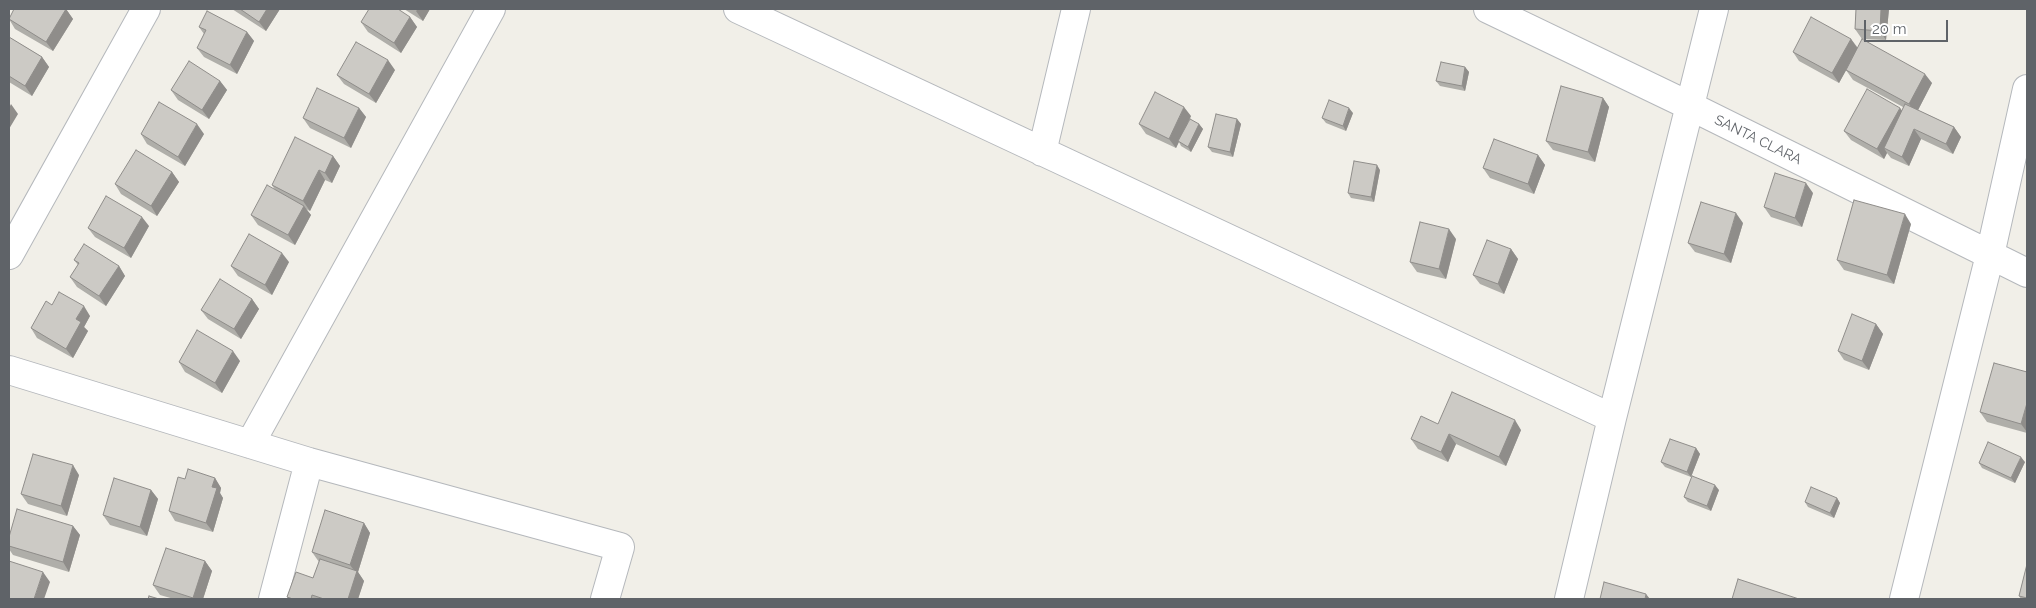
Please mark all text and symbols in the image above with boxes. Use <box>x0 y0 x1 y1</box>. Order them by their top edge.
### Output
scale bar <box>1866 10 1950 42</box>
text: 20 m <box>1872 20 1907 38</box>
street label: SANTA CLARA <box>1712 112 1804 168</box>

